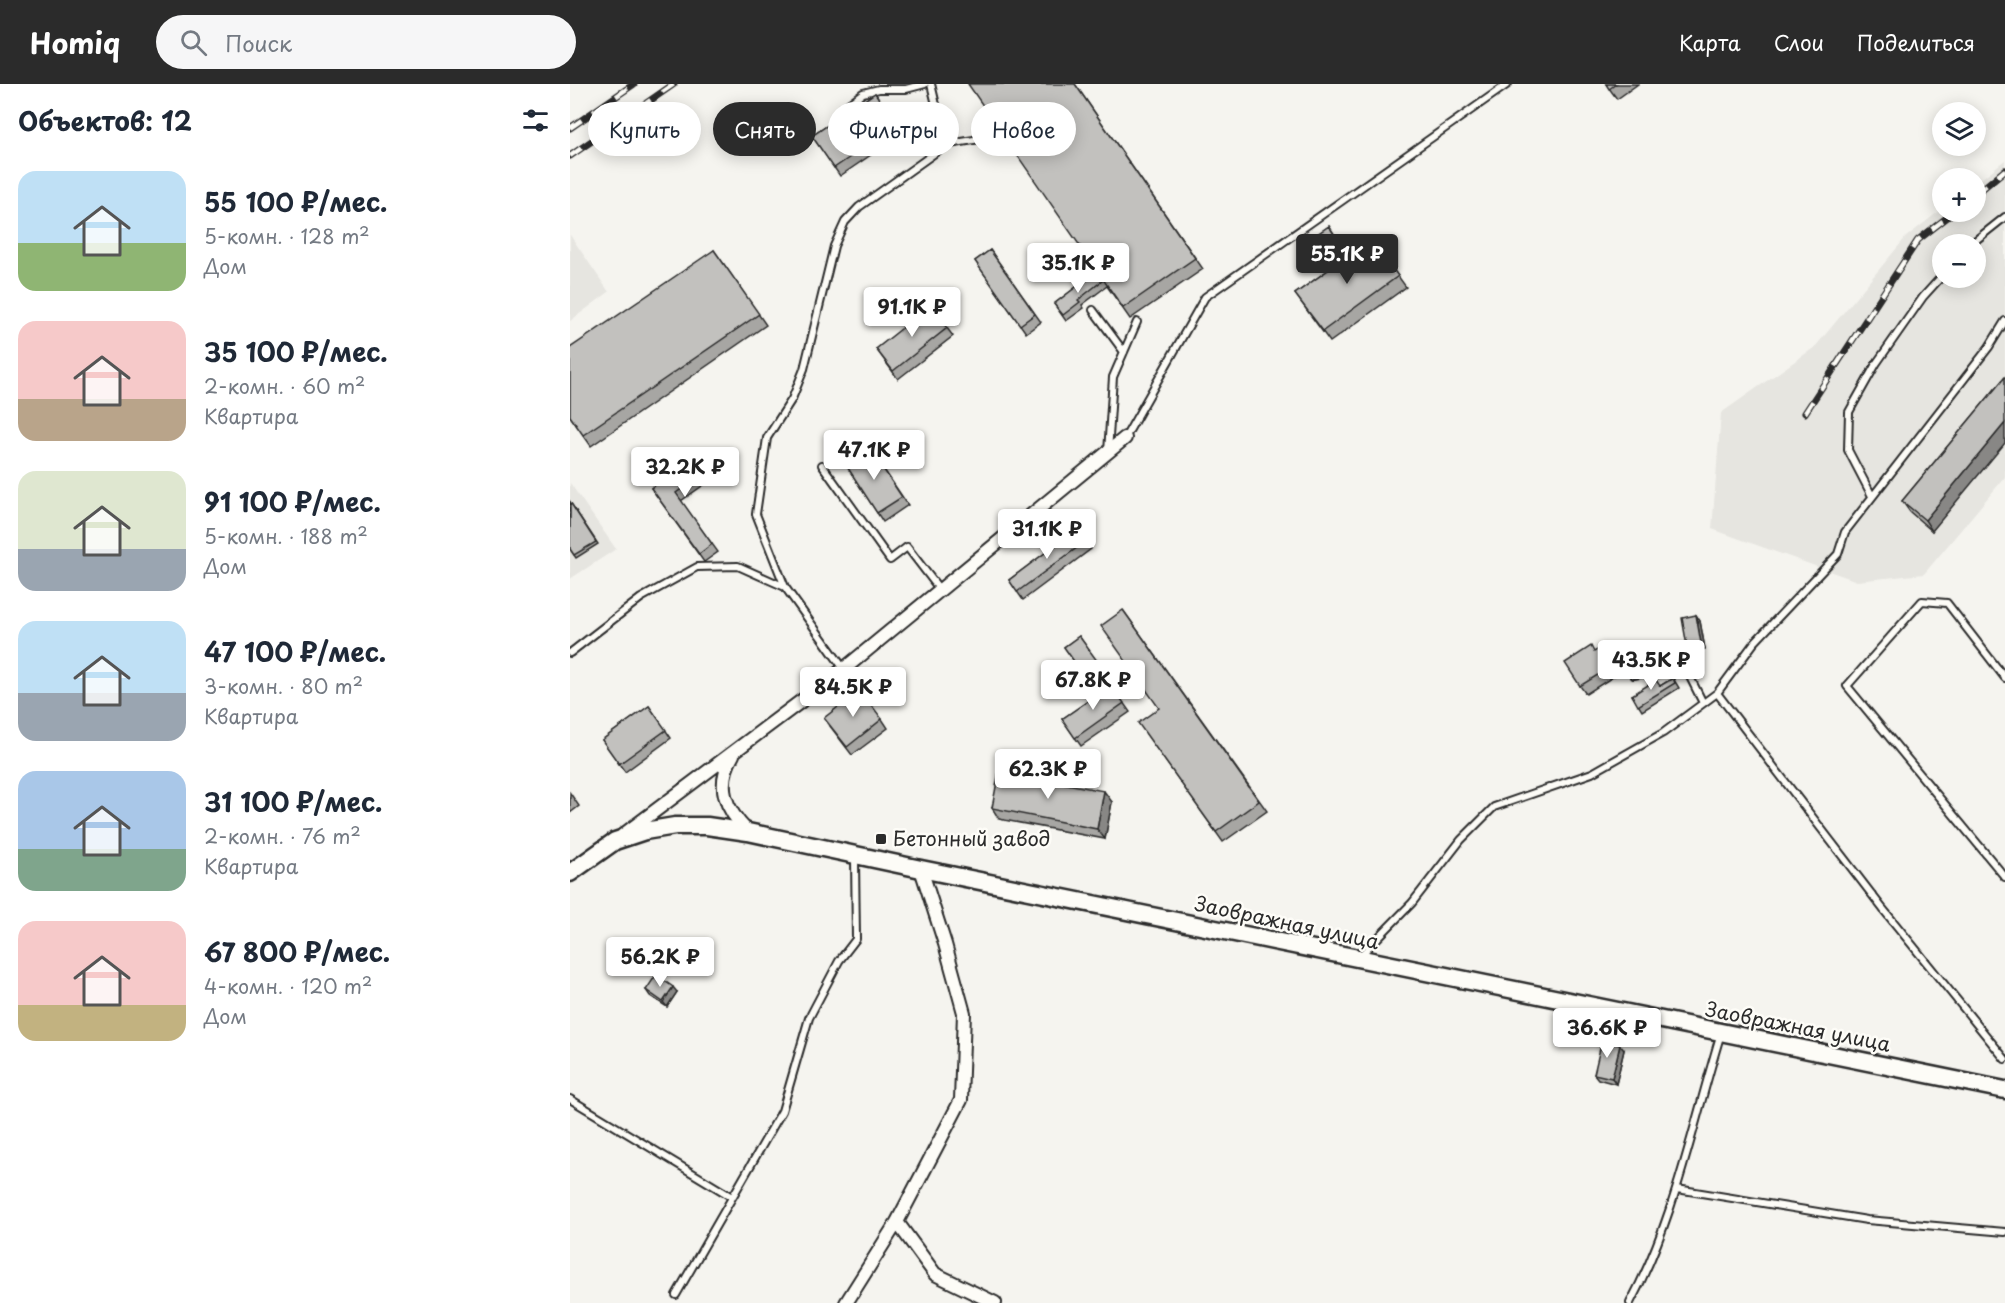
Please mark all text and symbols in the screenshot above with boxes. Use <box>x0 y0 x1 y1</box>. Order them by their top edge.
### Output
search box <box>156 15 576 69</box>
text: Homiq <box>30 21 120 64</box>
icon: search <box>177 26 210 59</box>
text: Поиск <box>225 26 292 59</box>
text: Карта <box>1679 26 1741 58</box>
text: Слои <box>1774 26 1824 58</box>
text: Поделиться <box>1857 26 1975 58</box>
text: Объектов: 12 <box>18 101 192 140</box>
chip: Купить <box>588 102 701 156</box>
chip: Снять <box>713 102 816 156</box>
chip: Фильтры <box>828 102 959 156</box>
chip: Новое <box>971 102 1076 156</box>
map controls <box>1932 102 1986 288</box>
button: layers <box>1932 102 1986 156</box>
icon: filters <box>519 104 552 137</box>
button: + <box>1932 168 1986 222</box>
text: 55 100 ₽/мес. <box>204 182 387 221</box>
icon: home <box>66 195 138 267</box>
text: 5-комн. · 128 m² <box>204 221 370 251</box>
pin: 55.1K ₽ <box>1292 234 1402 285</box>
button: − <box>1932 234 1986 288</box>
text: 55.1K ₽ <box>1310 238 1384 268</box>
pin: 35.1K ₽ <box>1023 243 1133 294</box>
text: 35.1K ₽ <box>1041 247 1115 277</box>
text: Дом <box>204 251 247 281</box>
pin: 91.1K ₽ <box>857 287 967 338</box>
text: 91.1K ₽ <box>878 291 946 321</box>
text: 35 100 ₽/мес. <box>204 332 388 371</box>
icon: home <box>66 345 138 417</box>
text: 2-комн. · 60 m² <box>204 371 365 401</box>
text: Квартира <box>204 401 298 431</box>
pin: 47.1K ₽ <box>819 430 929 481</box>
text: 47.1K ₽ <box>838 434 910 464</box>
pin: 32.2K ₽ <box>630 447 740 498</box>
text: 32.2K ₽ <box>645 451 725 481</box>
text: 91 100 ₽/мес. <box>204 482 381 521</box>
icon: home <box>66 495 138 567</box>
pin: 31.1K ₽ <box>992 509 1102 560</box>
text: 31.1K ₽ <box>1012 513 1082 543</box>
text: 5-комн. · 188 m² <box>204 521 368 551</box>
text: Дом <box>204 551 247 581</box>
text: 47 100 ₽/мес. <box>204 632 386 671</box>
pin: 43.5K ₽ <box>1596 640 1706 691</box>
text: 43.5K ₽ <box>1612 644 1690 674</box>
icon: home <box>66 645 138 717</box>
pin: 67.8K ₽ <box>1038 660 1148 711</box>
text: 67.8K ₽ <box>1055 664 1131 694</box>
pin: 84.5K ₽ <box>798 667 908 718</box>
text: 3-комн. · 80 m² <box>204 671 363 701</box>
text: 84.5K ₽ <box>814 671 892 701</box>
text: Квартира <box>204 701 298 731</box>
pin: 62.3K ₽ <box>993 749 1103 800</box>
text: 62.3K ₽ <box>1009 753 1087 783</box>
text: 31 100 ₽/мес. <box>204 782 382 821</box>
icon: home <box>66 795 138 867</box>
text: 2-комн. · 76 m² <box>204 821 361 851</box>
place label: Бетонный завод <box>893 823 1050 853</box>
marker: Бетонный завод <box>874 832 888 846</box>
text: Квартира <box>204 851 298 881</box>
street label: Заовражная улица <box>1192 888 1383 956</box>
text: 67 800 ₽/мес. <box>204 932 390 971</box>
pin: 56.2K ₽ <box>605 937 715 988</box>
text: 56.2K ₽ <box>620 941 700 971</box>
icon: home <box>66 945 138 1017</box>
text: 4-комн. · 120 m² <box>204 971 372 1001</box>
street label: Заовражная улица <box>1703 993 1894 1059</box>
text: Дом <box>204 1001 247 1031</box>
pin: 36.6K ₽ <box>1552 1008 1662 1059</box>
text: 36.6K ₽ <box>1567 1012 1647 1042</box>

